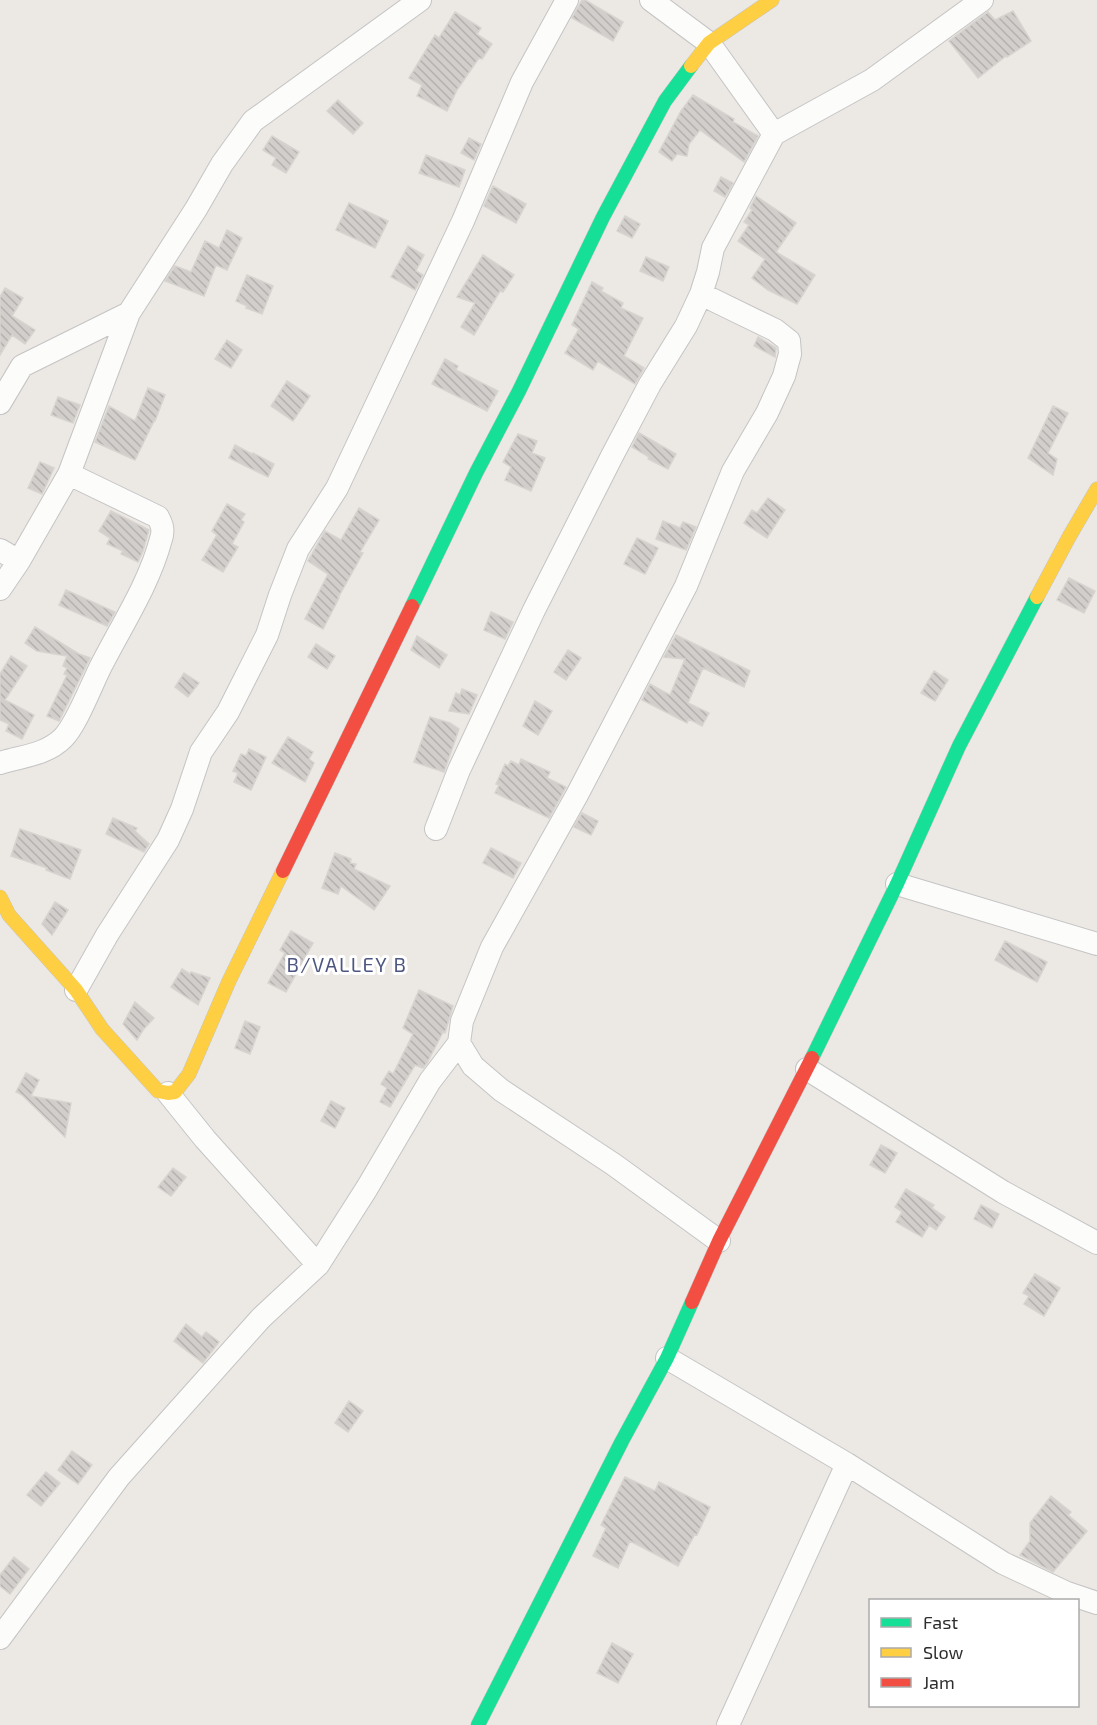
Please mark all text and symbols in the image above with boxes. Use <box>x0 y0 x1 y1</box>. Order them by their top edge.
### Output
district label: B/VALLEY B <box>287 952 407 976</box>
legend <box>869 1599 1079 1707</box>
text: Fast <box>923 1611 958 1633</box>
text: Slow <box>923 1641 964 1663</box>
text: Jam <box>923 1671 955 1693</box>

